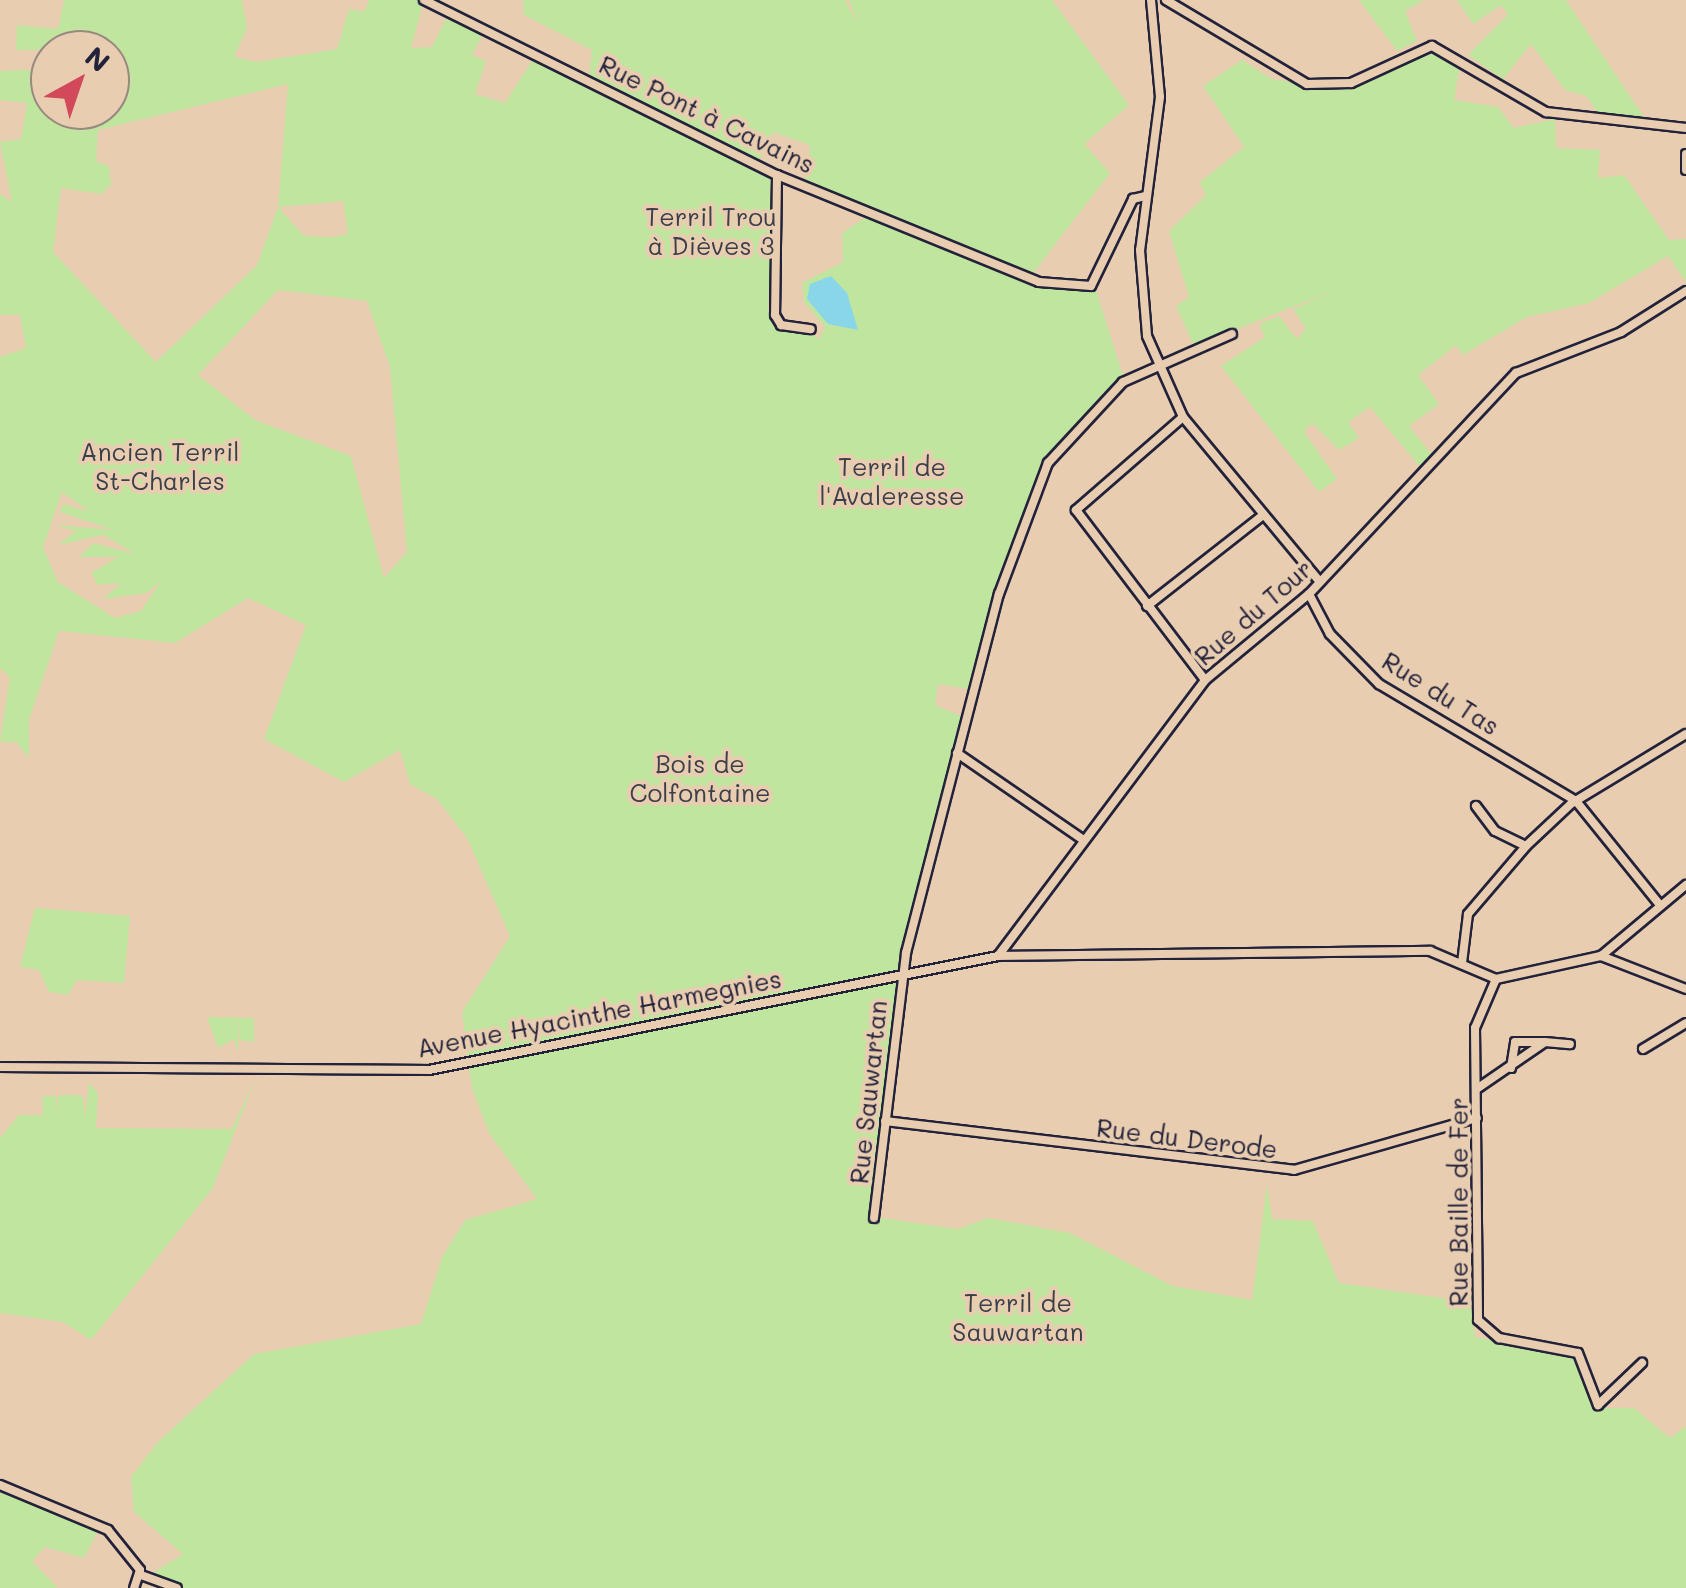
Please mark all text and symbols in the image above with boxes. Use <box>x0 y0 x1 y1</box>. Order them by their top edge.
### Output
north arrow <box>30 30 130 130</box>
text: N <box>78 38 118 79</box>
street label: Rue Pont à Cavains <box>595 49 819 179</box>
park label: Terril Trou à Dièves 3 <box>645 202 777 261</box>
park label: Ancien Terril St-Charles <box>80 437 240 496</box>
park label: Terril de l'Avaleresse <box>820 452 964 511</box>
street label: Rue du Tour <box>1188 553 1318 671</box>
street label: Rue du Tas <box>1377 645 1505 741</box>
park label: Bois de Colfontaine <box>630 749 770 808</box>
street label: Avenue Hyacinthe Harmegnies <box>414 963 784 1063</box>
street label: Rue Sauwartan <box>843 999 893 1185</box>
street label: Rue Baille de Fer <box>1443 1097 1473 1307</box>
street label: Rue du Derode <box>1095 1112 1279 1164</box>
park label: Terril de Sauwartan <box>952 1288 1084 1347</box>

